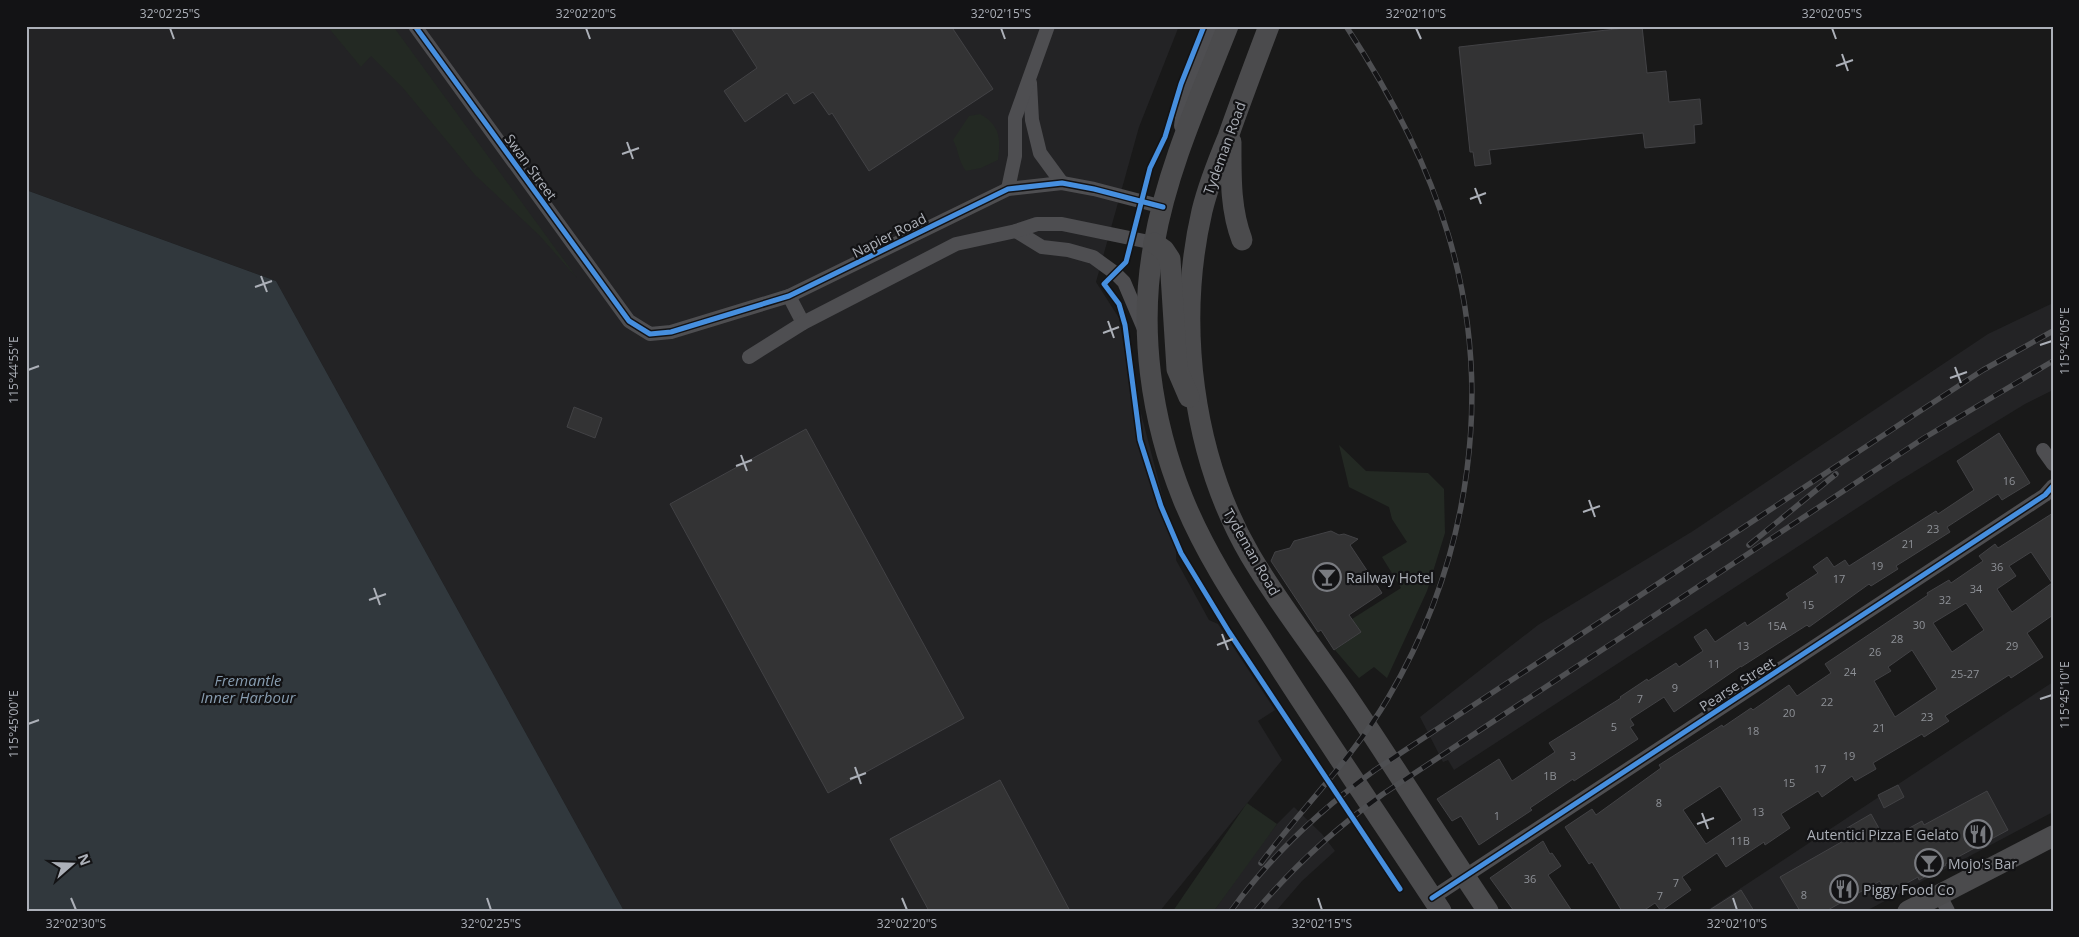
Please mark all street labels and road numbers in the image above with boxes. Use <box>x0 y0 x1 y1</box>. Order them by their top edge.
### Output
street label: Tydeman Road <box>1198 99 1250 197</box>
street label: Swan Street <box>500 130 562 204</box>
street label: Napier Road <box>849 208 929 262</box>
street label: Tydeman Road <box>1219 505 1285 599</box>
street label: Pearse Street <box>1695 652 1779 716</box>

